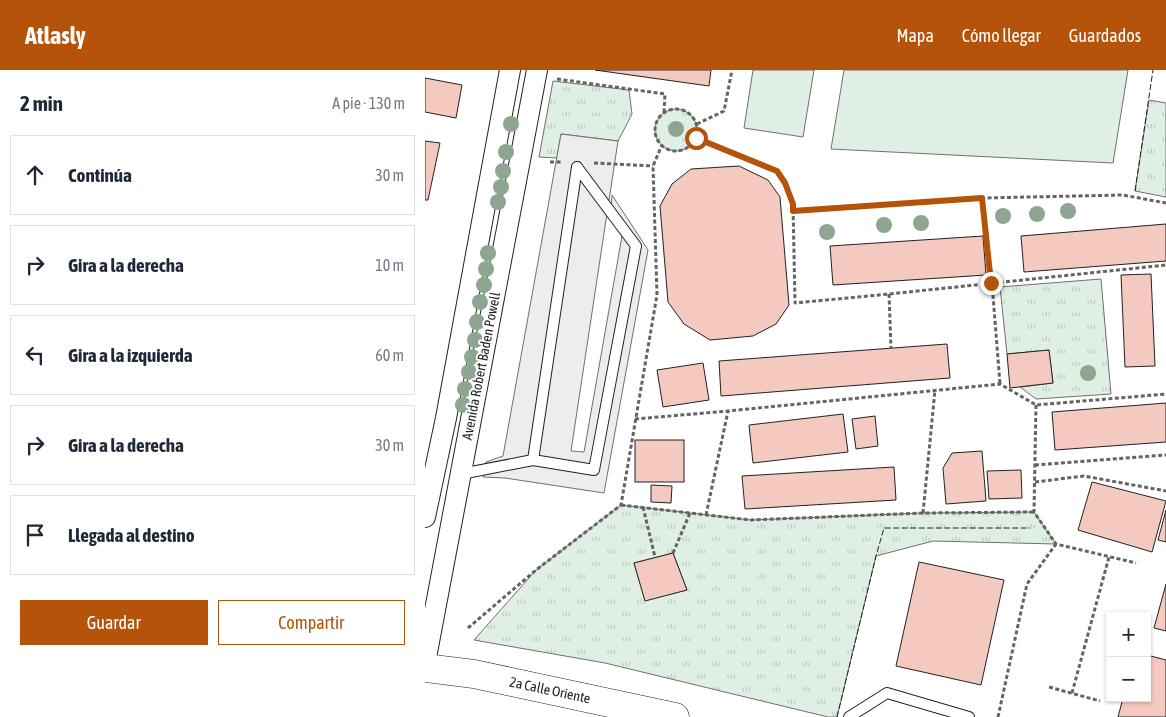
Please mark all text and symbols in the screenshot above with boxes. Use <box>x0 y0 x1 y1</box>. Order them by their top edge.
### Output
text: Atlasly <box>25 22 86 49</box>
text: Mapa <box>896 25 934 46</box>
text: Cómo llegar <box>962 25 1041 46</box>
text: Guardados <box>1069 25 1141 46</box>
text: 2 min <box>20 91 63 115</box>
text: A pie · 130 m <box>332 94 405 112</box>
route start <box>685 127 708 150</box>
icon: ahead <box>21 161 49 189</box>
text: Continúa <box>68 164 132 186</box>
text: 30 m <box>375 166 404 184</box>
icon: right <box>21 251 49 279</box>
text: Gira a la derecha <box>68 254 184 276</box>
text: 10 m <box>375 256 404 274</box>
route end <box>980 272 1003 295</box>
street label: Avenida Robert Baden Powell <box>459 290 503 441</box>
icon: left <box>21 341 49 369</box>
text: Gira a la izquierda <box>68 344 193 366</box>
text: 60 m <box>375 346 404 364</box>
icon: right <box>21 431 49 459</box>
text: Gira a la derecha <box>68 434 184 456</box>
text: 30 m <box>375 436 404 454</box>
icon: arrive <box>21 521 49 549</box>
text: Llegada al destino <box>68 524 195 546</box>
button: Guardar <box>20 600 208 645</box>
button: Compartir <box>218 600 405 645</box>
map controls <box>1106 612 1151 702</box>
button: + <box>1106 612 1151 657</box>
button: − <box>1106 657 1151 702</box>
street label: 2a Calle Oriente <box>508 674 592 706</box>

